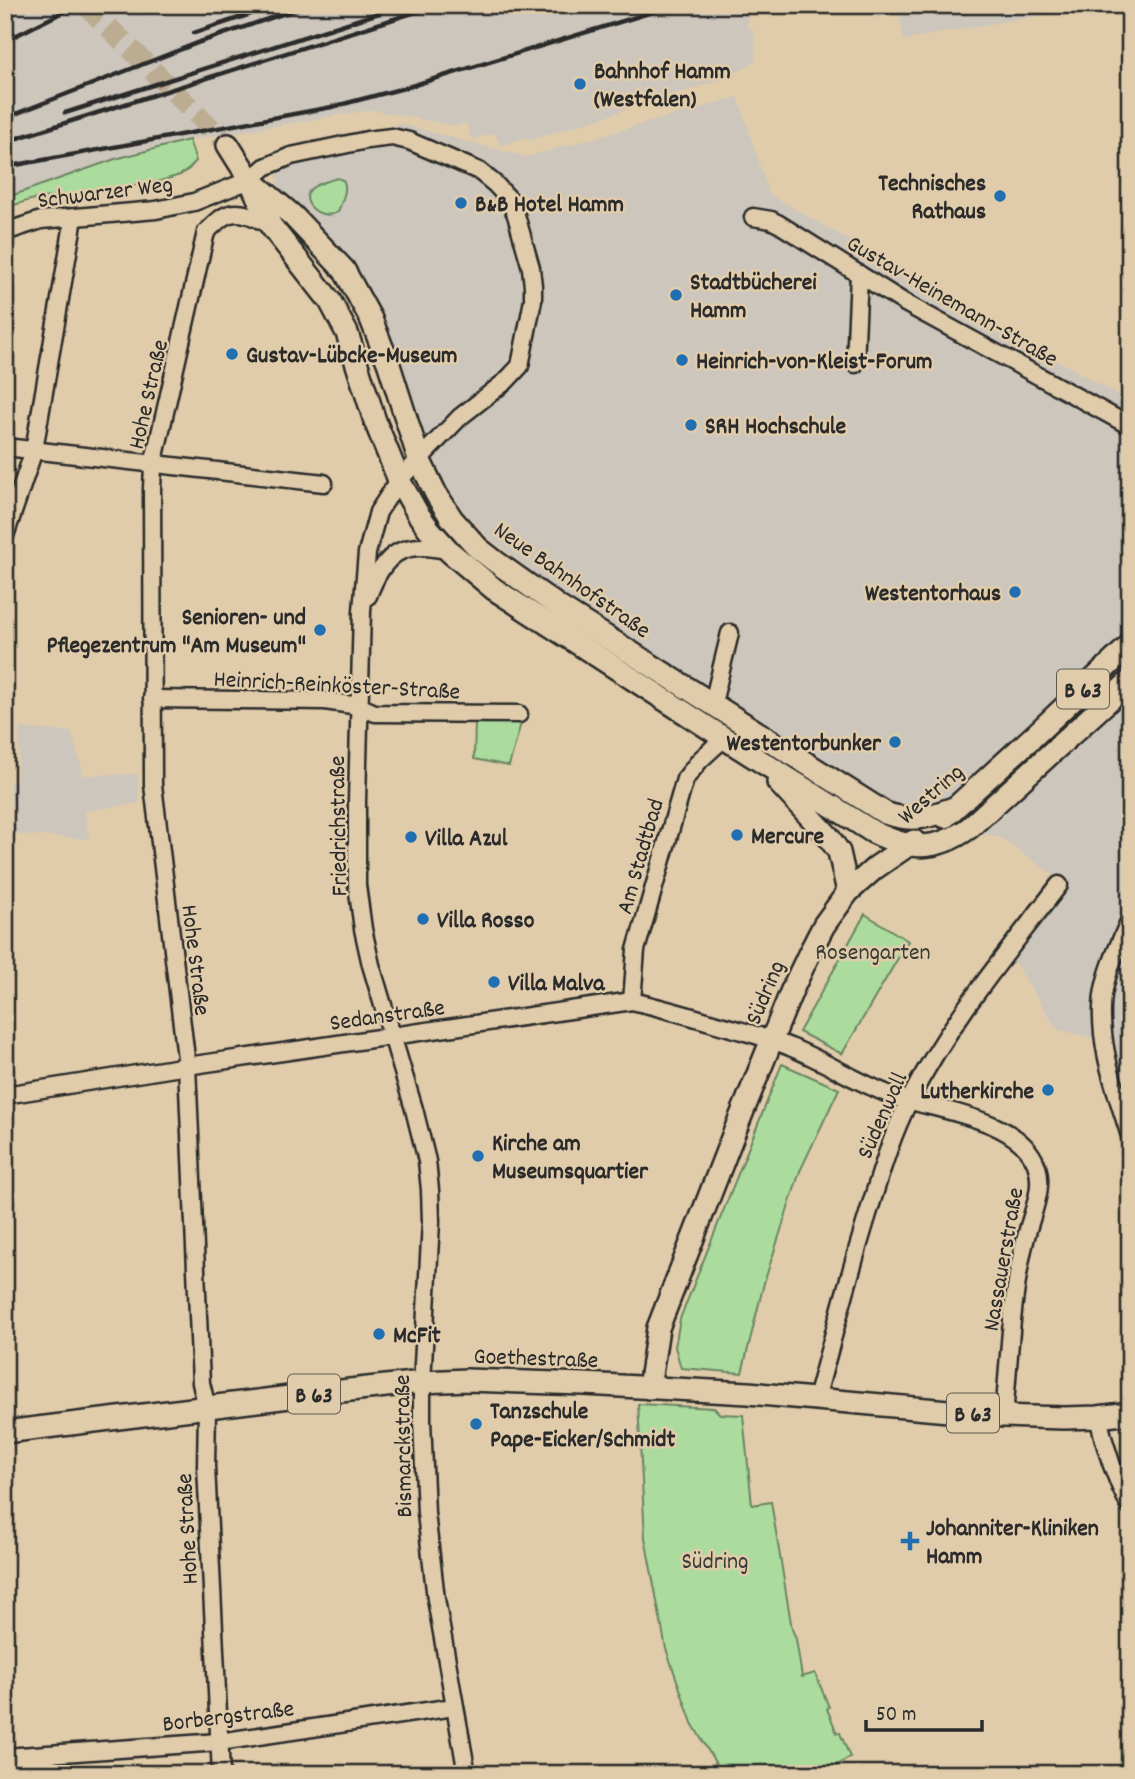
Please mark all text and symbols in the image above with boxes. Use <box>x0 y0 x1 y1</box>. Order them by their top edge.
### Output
place label: Bahnhof Hamm (Westfalen) <box>594 56 731 118</box>
marker: Bahnhof Hamm (Westfalen) <box>572 76 588 92</box>
place label: Technisches Rathaus <box>878 168 986 230</box>
street label: Schwarzer Weg <box>36 169 175 219</box>
marker: Technisches Rathaus <box>992 188 1008 204</box>
place label: B&B Hotel Hamm <box>475 189 624 223</box>
marker: B&B Hotel Hamm <box>453 195 469 211</box>
street label: Gustav-Heinemann-Straße <box>839 228 1064 377</box>
place label: Stadtbücherei Hamm <box>690 267 817 329</box>
marker: Stadtbücherei Hamm <box>668 287 684 303</box>
street label: Hohe Straße <box>121 336 179 453</box>
place label: Gustav-Lübcke-Museum <box>246 340 458 374</box>
marker: Gustav-Lübcke-Museum <box>224 346 240 362</box>
place label: Heinrich-von-Kleist-Forum <box>696 346 933 380</box>
marker: Heinrich-von-Kleist-Forum <box>674 352 690 368</box>
place label: SRH Hochschule <box>705 411 846 445</box>
marker: SRH Hochschule <box>683 417 699 433</box>
street label: Neue Bahnhofstraße <box>486 515 657 648</box>
place label: Westentorhaus <box>865 578 1001 612</box>
marker: Westentorhaus <box>1007 584 1023 600</box>
place label: Senioren- und Pflegezentrum "Am Museum" <box>47 602 306 664</box>
marker: Senioren- und Pflegezentrum "Am Museum" <box>312 622 328 638</box>
street label: Heinrich-Reinköster-Straße <box>213 664 461 710</box>
road number: B 63 <box>1057 670 1109 708</box>
place label: Westentorbunker <box>726 728 882 762</box>
marker: Westentorbunker <box>887 734 903 750</box>
street label: Friedrichstraße <box>322 755 358 897</box>
street label: Westring <box>891 757 973 834</box>
street label: Am Stadtbad <box>609 795 675 919</box>
place label: Mercure <box>751 821 824 855</box>
place label: Villa Azul <box>425 823 508 857</box>
marker: Mercure <box>729 827 745 843</box>
marker: Villa Azul <box>403 829 419 845</box>
street label: Hohe Straße <box>170 903 218 1018</box>
place label: Villa Rosso <box>437 905 535 939</box>
marker: Villa Rosso <box>415 911 431 927</box>
park label: Rosengarten <box>815 937 931 971</box>
street label: Südring <box>738 956 796 1031</box>
place label: Villa Malva <box>508 968 605 1002</box>
marker: Villa Malva <box>486 974 502 990</box>
street label: Sedanstraße <box>328 992 447 1042</box>
street label: Südenwall <box>850 1067 918 1165</box>
place label: Lutherkirche <box>920 1076 1034 1110</box>
marker: Lutherkirche <box>1040 1082 1056 1098</box>
place label: Kirche am Museumsquartier <box>492 1128 649 1190</box>
marker: Kirche am Museumsquartier <box>470 1148 486 1164</box>
street label: Nassauerstraße <box>976 1185 1034 1334</box>
place label: McFit <box>393 1320 441 1354</box>
marker: McFit <box>371 1326 387 1342</box>
street label: Goethestraße <box>473 1341 599 1379</box>
road number: B 63 <box>288 1374 340 1414</box>
street label: Bismarckstraße <box>387 1374 423 1518</box>
road number: B 63 <box>947 1394 999 1432</box>
place label: Tanzschule Pape-Eicker/Schmidt <box>490 1396 675 1458</box>
marker: Tanzschule Pape-Eicker/Schmidt <box>468 1416 484 1432</box>
street label: Hohe Straße <box>169 1472 209 1585</box>
place label: Johanniter-Kliniken Hamm <box>926 1513 1099 1575</box>
marker: Johanniter-Kliniken Hamm <box>900 1531 920 1551</box>
park label: Südring <box>681 1546 749 1580</box>
scale bar <box>866 1688 981 1732</box>
street label: Borbergstraße <box>161 1693 296 1743</box>
text: 50 m <box>876 1701 916 1731</box>

